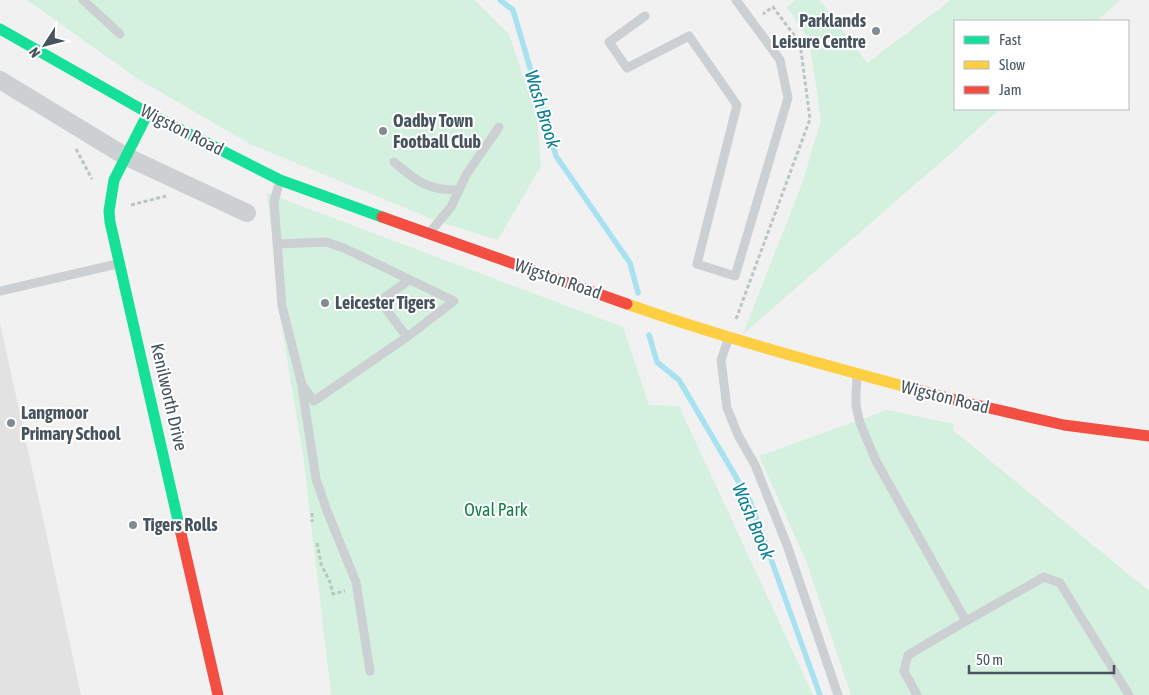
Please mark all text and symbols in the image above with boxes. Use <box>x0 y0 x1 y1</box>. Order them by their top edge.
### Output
place label: Parklands Leisure Centre <box>772 10 867 52</box>
north arrow <box>20 20 70 70</box>
legend <box>954 20 1129 110</box>
marker: Parklands Leisure Centre <box>870 25 882 37</box>
text: Fast <box>999 31 1021 48</box>
text: N <box>26 45 43 61</box>
text: Slow <box>999 56 1025 73</box>
water label: Wash Brook <box>521 67 566 151</box>
text: Jam <box>999 81 1022 98</box>
street label: Wigston Road <box>137 100 227 159</box>
place label: Oadby Town Football Club <box>393 110 481 152</box>
marker: Oadby Town Football Club <box>377 125 389 137</box>
street label: Wigston Road <box>512 254 604 303</box>
place label: Leicester Tigers <box>335 292 436 313</box>
marker: Leicester Tigers <box>319 297 331 309</box>
street label: Kenilworth Drive <box>147 341 192 453</box>
street label: Wigston Road <box>899 375 991 418</box>
place label: Langmoor Primary School <box>21 402 121 444</box>
marker: Langmoor Primary School <box>5 417 17 429</box>
water label: Wash Brook <box>728 480 780 563</box>
park label: Oval Park <box>464 499 528 520</box>
place label: Tigers Rolls <box>143 514 218 535</box>
marker: Tigers Rolls <box>127 519 139 531</box>
scale bar <box>969 642 1114 674</box>
text: 50 m <box>976 651 1003 668</box>

